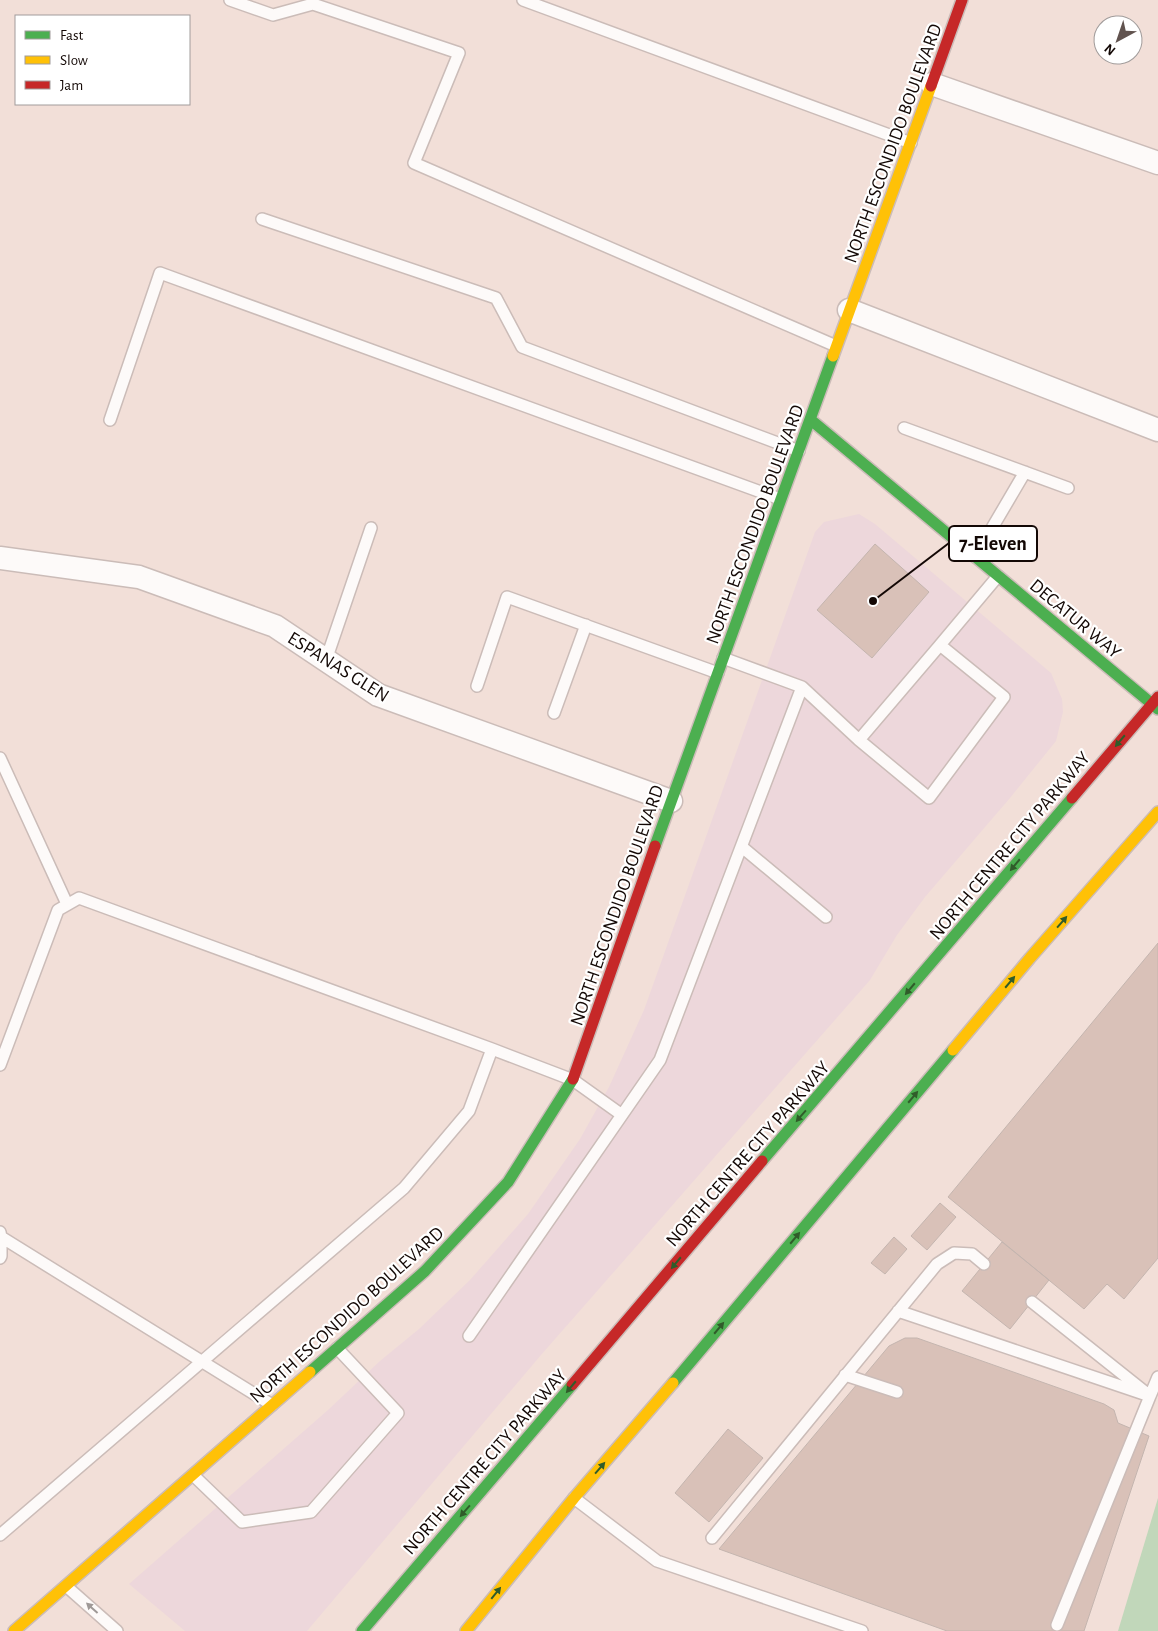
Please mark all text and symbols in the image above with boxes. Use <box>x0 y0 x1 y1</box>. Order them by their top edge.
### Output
legend <box>15 15 190 105</box>
north arrow <box>1093 15 1143 65</box>
street label: NORTH ESCONDIDO BOULEVARD <box>841 21 946 266</box>
text: Fast <box>60 28 84 43</box>
text: N <box>1102 41 1119 58</box>
text: Slow <box>60 53 88 68</box>
text: Jam <box>60 78 83 93</box>
street label: NORTH ESCONDIDO BOULEVARD <box>703 402 808 647</box>
callout: 7-Eleven <box>949 526 1037 561</box>
text: 7-Eleven <box>959 534 1027 554</box>
street label: DECATUR WAY <box>1026 576 1124 663</box>
street label: ESPANAS GLEN <box>284 629 392 706</box>
one-way arrow <box>1115 734 1126 747</box>
street label: NORTH CENTRE CITY PARKWAY <box>926 748 1094 943</box>
street label: NORTH ESCONDIDO BOULEVARD <box>567 783 668 1028</box>
one-way arrow <box>1010 859 1021 871</box>
one-way arrow <box>1057 915 1068 928</box>
one-way arrow <box>1005 976 1016 989</box>
one-way arrow <box>904 982 915 995</box>
street label: NORTH CENTRE CITY PARKWAY <box>663 1058 834 1250</box>
one-way arrow <box>908 1091 919 1104</box>
one-way arrow <box>795 1110 807 1122</box>
street label: NORTH ESCONDIDO BOULEVARD <box>247 1223 447 1407</box>
one-way arrow <box>790 1231 801 1244</box>
one-way arrow <box>670 1256 681 1269</box>
one-way arrow <box>714 1321 725 1334</box>
street label: NORTH CENTRE CITY PARKWAY <box>400 1366 571 1558</box>
one-way arrow <box>565 1380 576 1393</box>
one-way arrow <box>594 1461 605 1474</box>
one-way arrow <box>459 1504 471 1516</box>
one-way arrow <box>491 1587 502 1600</box>
one-way arrow <box>85 1603 98 1614</box>

